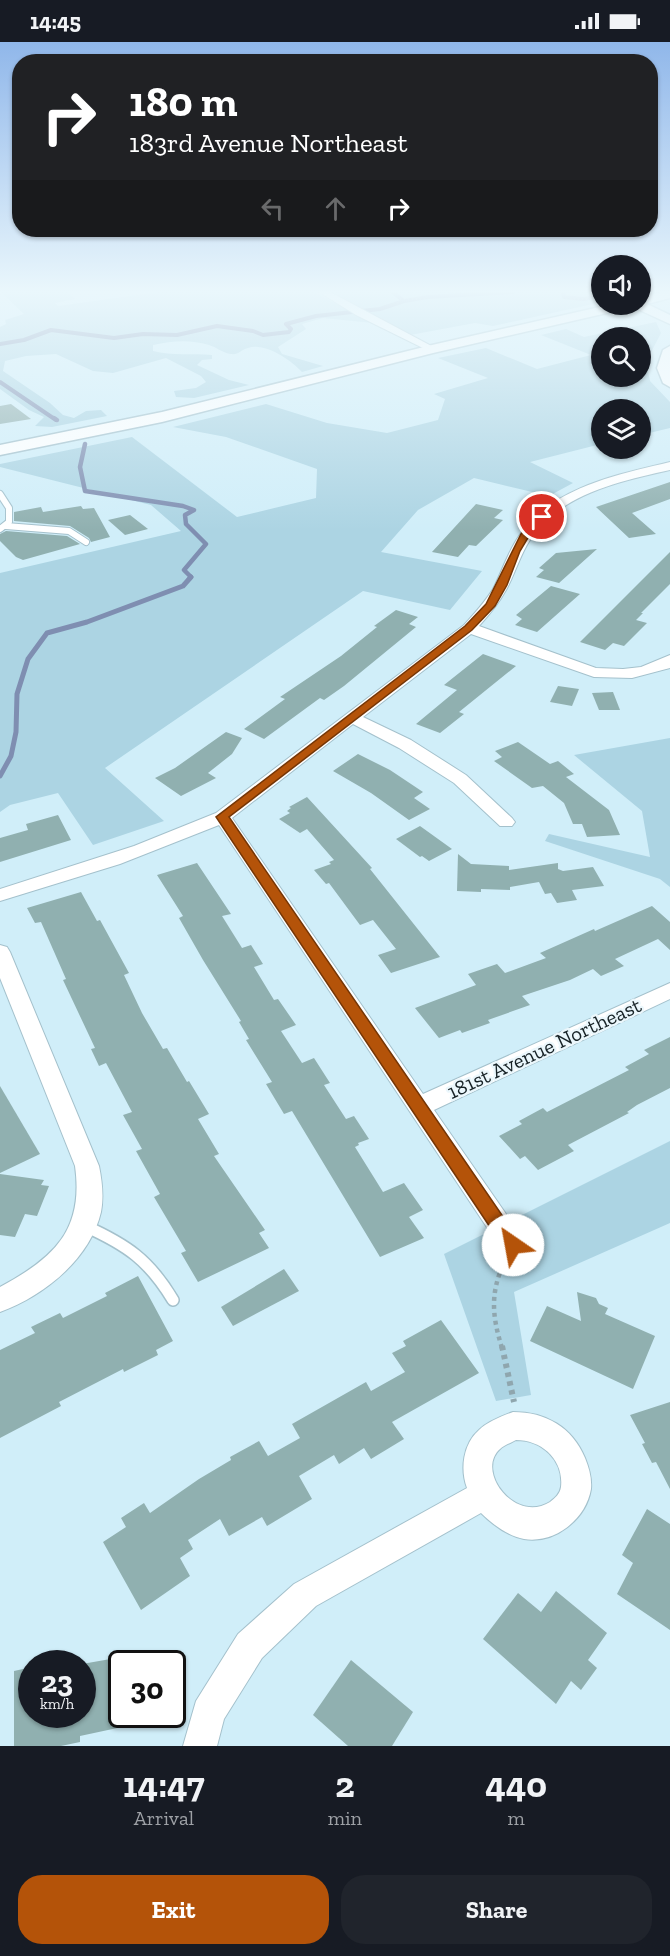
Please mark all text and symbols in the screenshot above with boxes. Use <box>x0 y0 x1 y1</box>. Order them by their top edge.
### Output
text: 14:45 <box>30 8 81 35</box>
text: 180 m <box>129 76 237 127</box>
icon: right <box>30 78 108 156</box>
text: 183rd Avenue Northeast <box>129 127 408 159</box>
icon: left <box>256 192 289 225</box>
icon: ahead <box>319 192 352 225</box>
icon: right <box>382 192 415 225</box>
map controls <box>591 255 651 459</box>
button: sound <box>591 255 651 315</box>
button: search <box>591 327 651 387</box>
button: layers <box>591 399 651 459</box>
pin <box>516 491 567 542</box>
icon: arrive <box>525 500 558 533</box>
street label: 181st Avenue Northeast <box>443 992 645 1104</box>
position arrow <box>481 1213 545 1277</box>
speed limit sign: 30 <box>108 1650 186 1728</box>
text: 23 <box>41 1664 73 1700</box>
text: km/h <box>40 1695 74 1713</box>
text: 14:47 <box>123 1763 205 1806</box>
text: 2 <box>335 1763 355 1806</box>
text: 440 <box>485 1763 547 1806</box>
text: Arrival <box>134 1806 194 1830</box>
text: min <box>328 1806 362 1830</box>
text: m <box>507 1806 525 1830</box>
button: Exit <box>18 1875 329 1944</box>
button: Share <box>341 1875 652 1944</box>

